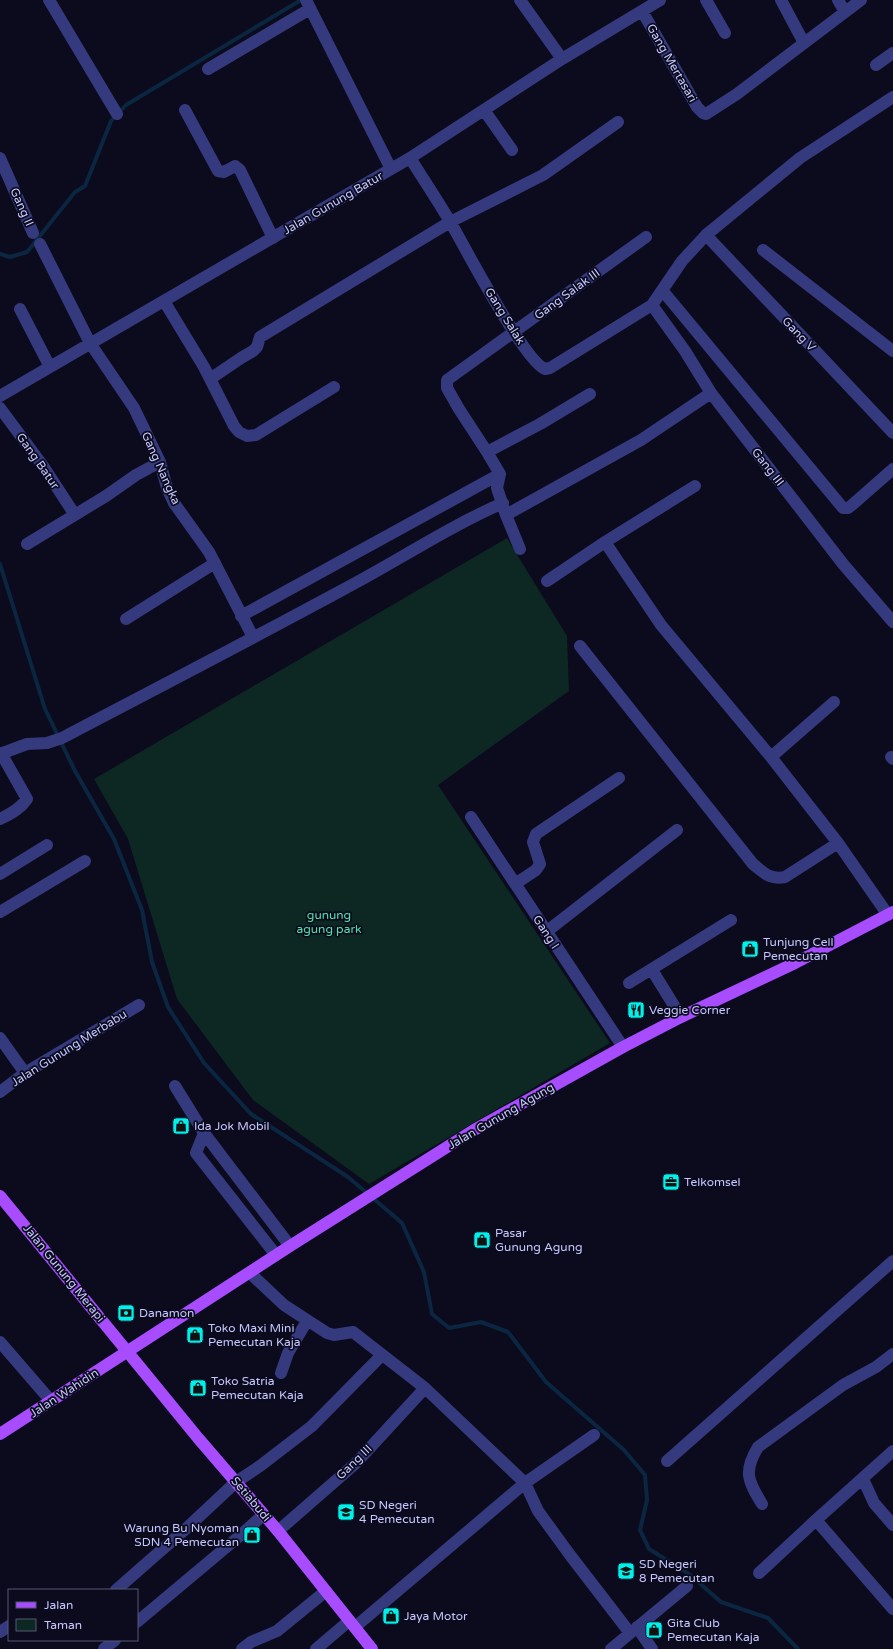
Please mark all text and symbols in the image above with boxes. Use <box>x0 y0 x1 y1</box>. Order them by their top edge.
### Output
street label: Gang Mertasari <box>644 21 700 105</box>
street label: Jalan Gunung Batur <box>281 169 386 237</box>
street label: Gang II <box>7 186 37 228</box>
street label: Gang Salak III <box>531 266 603 322</box>
street label: Gang Salak <box>482 285 528 347</box>
street label: Gang V <box>779 314 819 355</box>
street label: Gang Nangka <box>139 429 183 507</box>
street label: Gang Batur <box>14 430 63 492</box>
street label: Gang III <box>749 445 787 489</box>
park label: gunung agung park <box>296 908 362 936</box>
street label: Gang I <box>530 913 562 951</box>
place label: Tunjung Cell Pemecutan <box>763 935 833 963</box>
shop icon: Tunjung Cell Pemecutan <box>740 939 760 959</box>
restaurant icon: Veggie Corner <box>626 1000 646 1020</box>
place label: Veggie Corner <box>649 1003 731 1017</box>
street label: Jalan Gunung Merbabu <box>9 1007 129 1089</box>
street label: Jalan Gunung Agung <box>446 1080 556 1152</box>
shop icon: Ida Jok Mobil <box>171 1116 191 1136</box>
place label: Ida Jok Mobil <box>194 1119 270 1133</box>
office icon: Telkomsel <box>661 1172 681 1192</box>
place label: Telkomsel <box>684 1175 741 1189</box>
street label: Jalan Gunung Merapi <box>20 1221 108 1325</box>
place label: Pasar Gunung Agung <box>495 1226 583 1254</box>
shop icon: Pasar Gunung Agung <box>472 1230 492 1250</box>
bank icon: Danamon <box>116 1303 136 1323</box>
place label: Danamon <box>139 1306 194 1320</box>
place label: Toko Maxi Mini Pemecutan Kaja <box>208 1321 301 1349</box>
shop icon: Toko Maxi Mini Pemecutan Kaja <box>185 1325 205 1345</box>
street label: Jalan Wahidin <box>27 1366 101 1420</box>
place label: Toko Satria Pemecutan Kaja <box>211 1374 304 1402</box>
shop icon: Toko Satria Pemecutan Kaja <box>188 1378 208 1398</box>
street label: Gang III <box>333 1442 375 1482</box>
street label: Setiabudi <box>228 1474 274 1524</box>
place label: SD Negeri 4 Pemecutan <box>359 1498 435 1526</box>
school or university icon: SD Negeri 4 Pemecutan <box>336 1502 356 1522</box>
place label: Warung Bu Nyoman SDN 4 Pemecutan <box>124 1521 239 1549</box>
shop icon: Warung Bu Nyoman SDN 4 Pemecutan <box>242 1525 262 1545</box>
place label: SD Negeri 8 Pemecutan <box>639 1557 715 1585</box>
school or university icon: SD Negeri 8 Pemecutan <box>616 1561 636 1581</box>
legend <box>8 1589 138 1641</box>
text: Jalan <box>44 1598 73 1612</box>
shop icon: Jaya Motor <box>381 1606 401 1626</box>
place label: Jaya Motor <box>404 1609 468 1623</box>
place label: Gita Club Pemecutan Kaja <box>667 1616 760 1644</box>
text: Taman <box>44 1618 82 1632</box>
shop icon: Gita Club Pemecutan Kaja <box>644 1620 664 1640</box>

